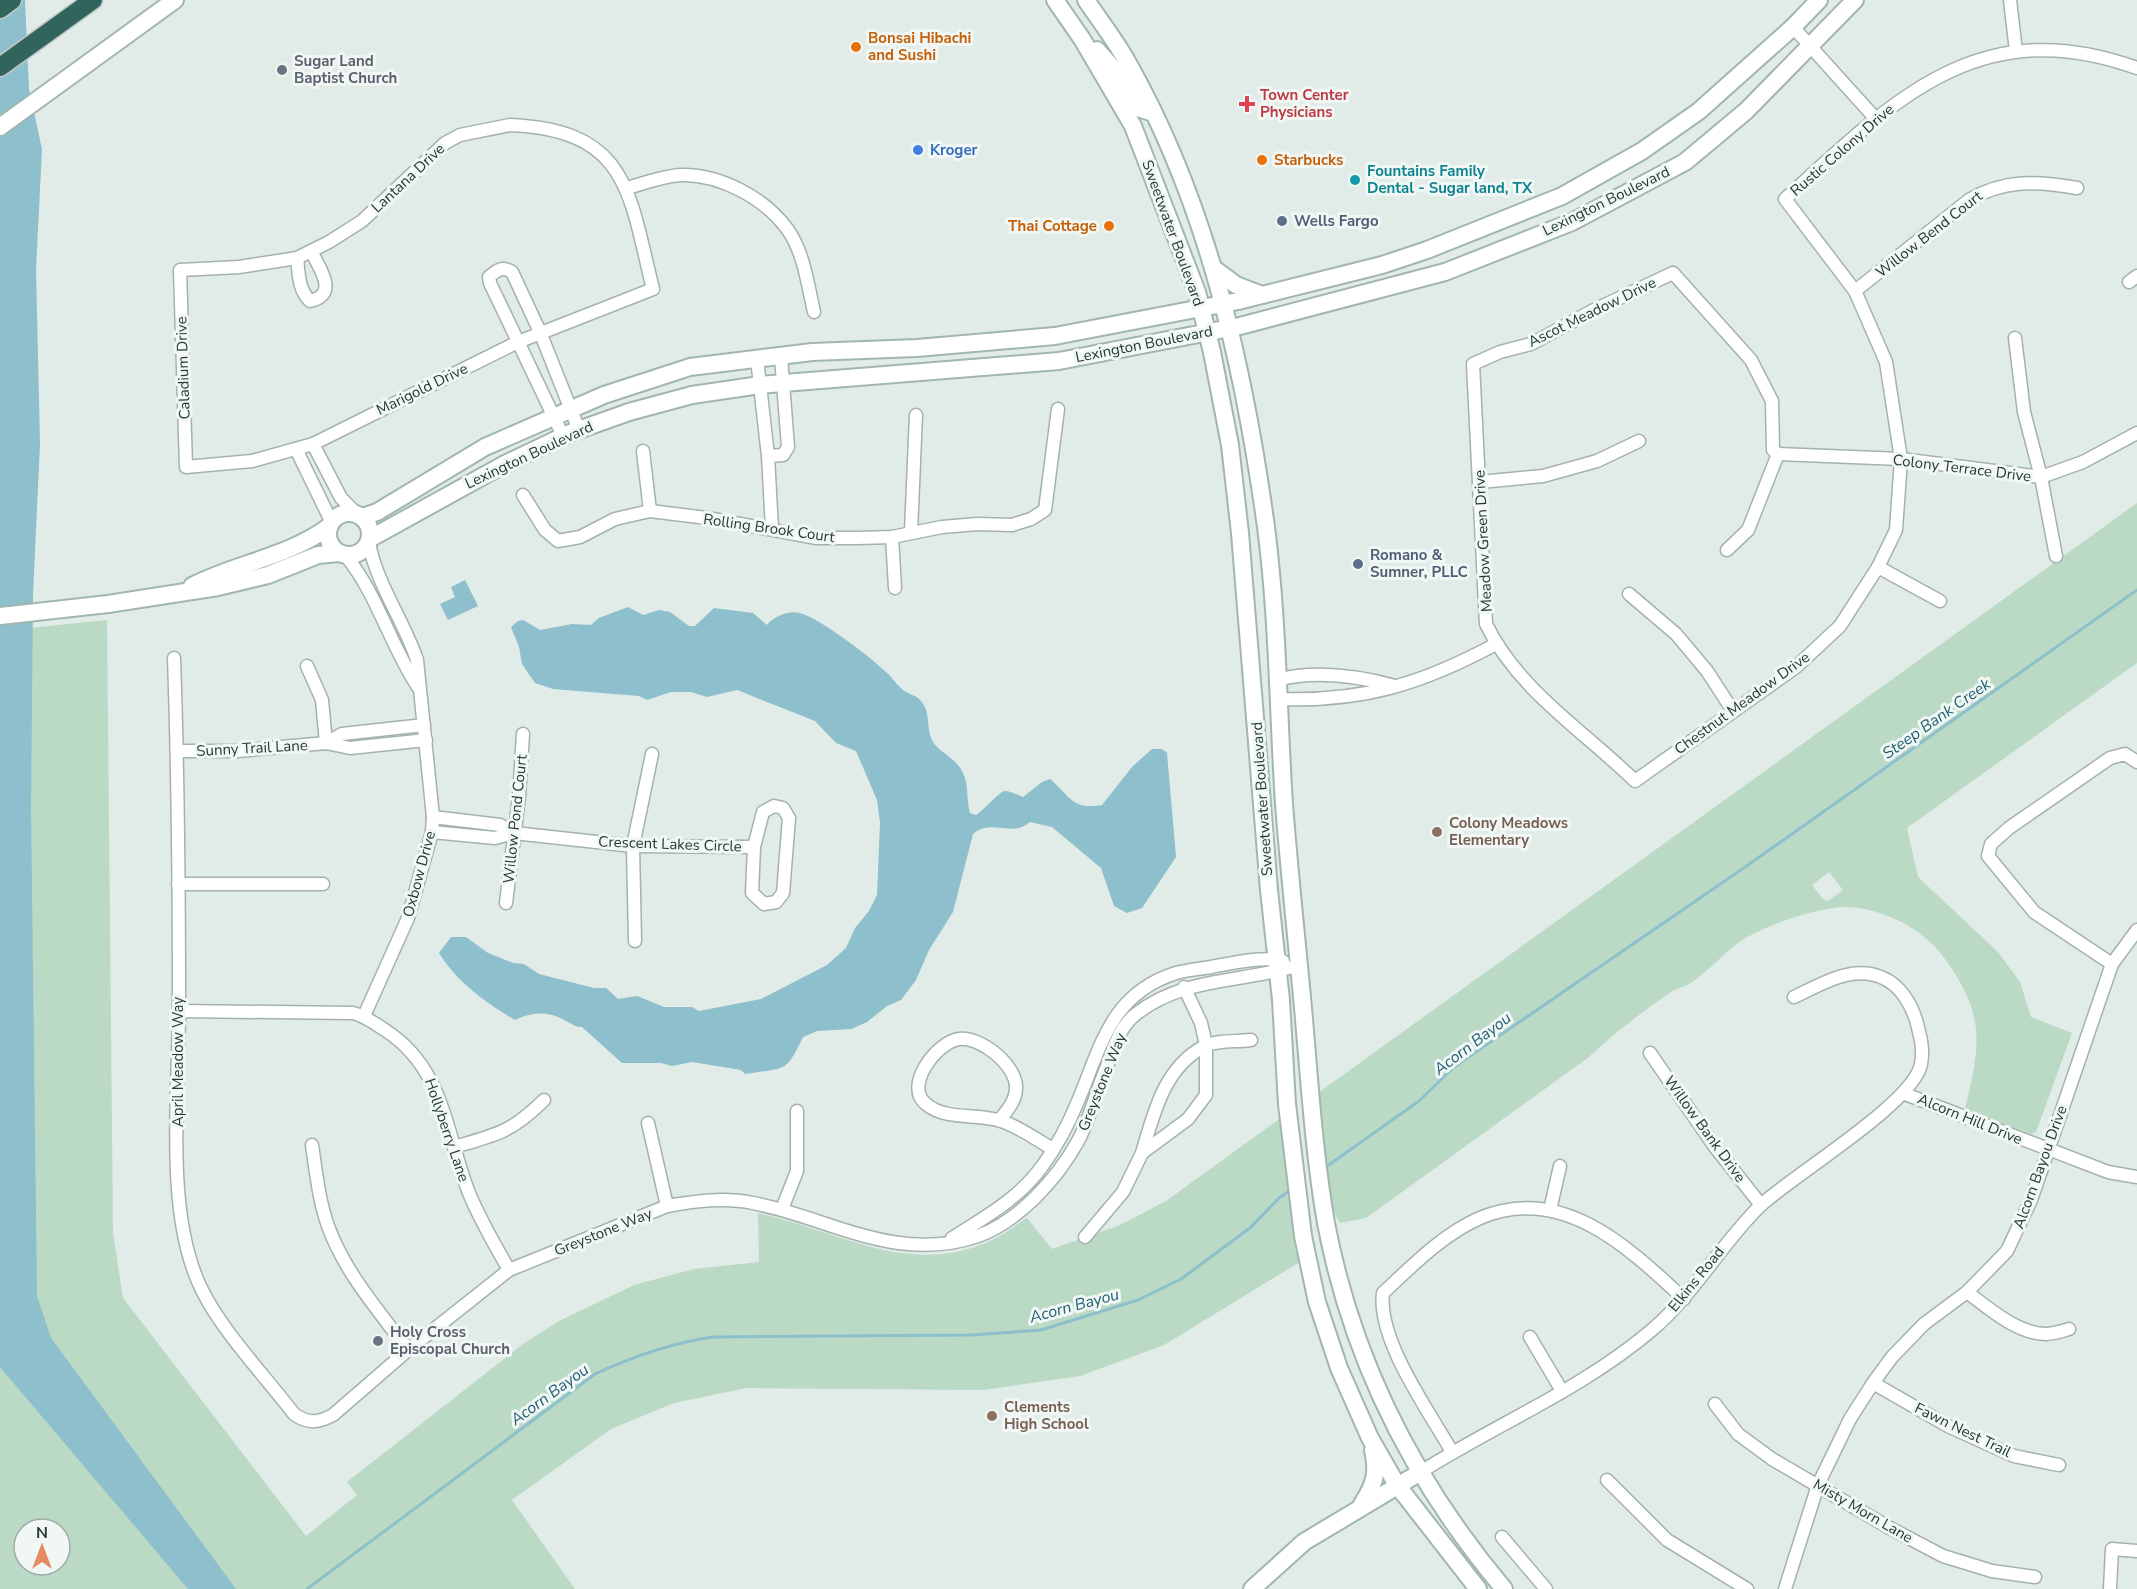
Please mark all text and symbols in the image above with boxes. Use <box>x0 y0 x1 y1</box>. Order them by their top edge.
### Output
place label: Bonsai Hibachi and Sushi <box>868 28 971 65</box>
marker: Bonsai Hibachi and Sushi <box>849 40 863 54</box>
place label: Sugar Land Baptist Church <box>294 51 397 88</box>
marker: Sugar Land Baptist Church <box>275 63 289 77</box>
place label: Town Center Physicians <box>1260 85 1349 122</box>
marker: Town Center Physicians <box>1238 95 1256 113</box>
street label: Rustic Colony Drive <box>1786 99 1898 201</box>
street label: Lantana Drive <box>367 139 449 217</box>
place label: Kroger <box>930 140 978 160</box>
marker: Kroger <box>911 143 925 157</box>
place label: Starbucks <box>1274 150 1343 170</box>
marker: Starbucks <box>1255 153 1269 167</box>
street label: Sweetwater Boulevard <box>1137 157 1209 309</box>
place label: Fountains Family Dental - Sugar land, TX <box>1367 161 1533 198</box>
street label: Lexington Boulevard <box>1539 161 1673 241</box>
marker: Fountains Family Dental - Sugar land, TX <box>1348 173 1362 187</box>
street label: Willow Bend Court <box>1872 186 1987 282</box>
place label: Wells Fargo <box>1294 211 1379 231</box>
marker: Wells Fargo <box>1275 214 1289 228</box>
place label: Thai Cottage <box>1008 216 1097 236</box>
marker: Thai Cottage <box>1102 219 1116 233</box>
street label: Ascot Meadow Drive <box>1525 272 1659 352</box>
street label: Caladium Drive <box>171 316 195 420</box>
street label: Lexington Boulevard <box>1074 321 1214 367</box>
street label: Marigold Drive <box>373 358 471 420</box>
street label: Lexington Boulevard <box>462 417 596 493</box>
street label: Colony Terrace Drive <box>1892 450 2032 486</box>
street label: Meadow Green Drive <box>1469 469 1497 613</box>
street label: Rolling Brook Court <box>702 509 837 547</box>
place label: Romano & Sumner, PLLC <box>1370 545 1468 582</box>
marker: Romano & Sumner, PLLC <box>1351 557 1365 571</box>
street label: Chestnut Meadow Drive <box>1670 647 1814 759</box>
water label: Steep Bank Creek <box>1878 673 1996 764</box>
street label: Sweetwater Boulevard <box>1247 721 1277 877</box>
street label: Sunny Trail Lane <box>196 735 308 761</box>
street label: Willow Pond Court <box>498 753 532 884</box>
place label: Colony Meadows Elementary <box>1449 813 1568 850</box>
marker: Colony Meadows Elementary <box>1430 825 1444 839</box>
street label: Oxbow Drive <box>398 829 440 919</box>
street label: Crescent Lakes Circle <box>598 832 742 856</box>
street label: April Meadow Way <box>168 997 188 1127</box>
water label: Acorn Bayou <box>1429 1007 1516 1081</box>
street label: Greystone Way <box>1073 1030 1131 1134</box>
street label: Willow Bank Drive <box>1660 1072 1750 1186</box>
street label: Hollyberry Lane <box>420 1076 474 1184</box>
street label: Alcorn Hill Drive <box>1915 1089 2025 1149</box>
street label: Alcorn Bayou Drive <box>2008 1102 2072 1231</box>
street label: Greystone Way <box>551 1203 655 1261</box>
street label: Elkins Road <box>1663 1242 1729 1316</box>
water label: Acorn Bayou <box>1026 1283 1121 1329</box>
place label: Holy Cross Episcopal Church <box>390 1322 510 1359</box>
marker: Holy Cross Episcopal Church <box>371 1334 385 1348</box>
water label: Acorn Bayou <box>505 1359 593 1431</box>
place label: Clements High School <box>1004 1397 1089 1434</box>
street label: Fawn Nest Trail <box>1911 1398 2015 1462</box>
marker: Clements High School <box>985 1409 999 1423</box>
street label: Misty Morn Lane <box>1810 1474 1916 1548</box>
north arrow <box>12 1517 72 1577</box>
text: N <box>36 1522 48 1544</box>

